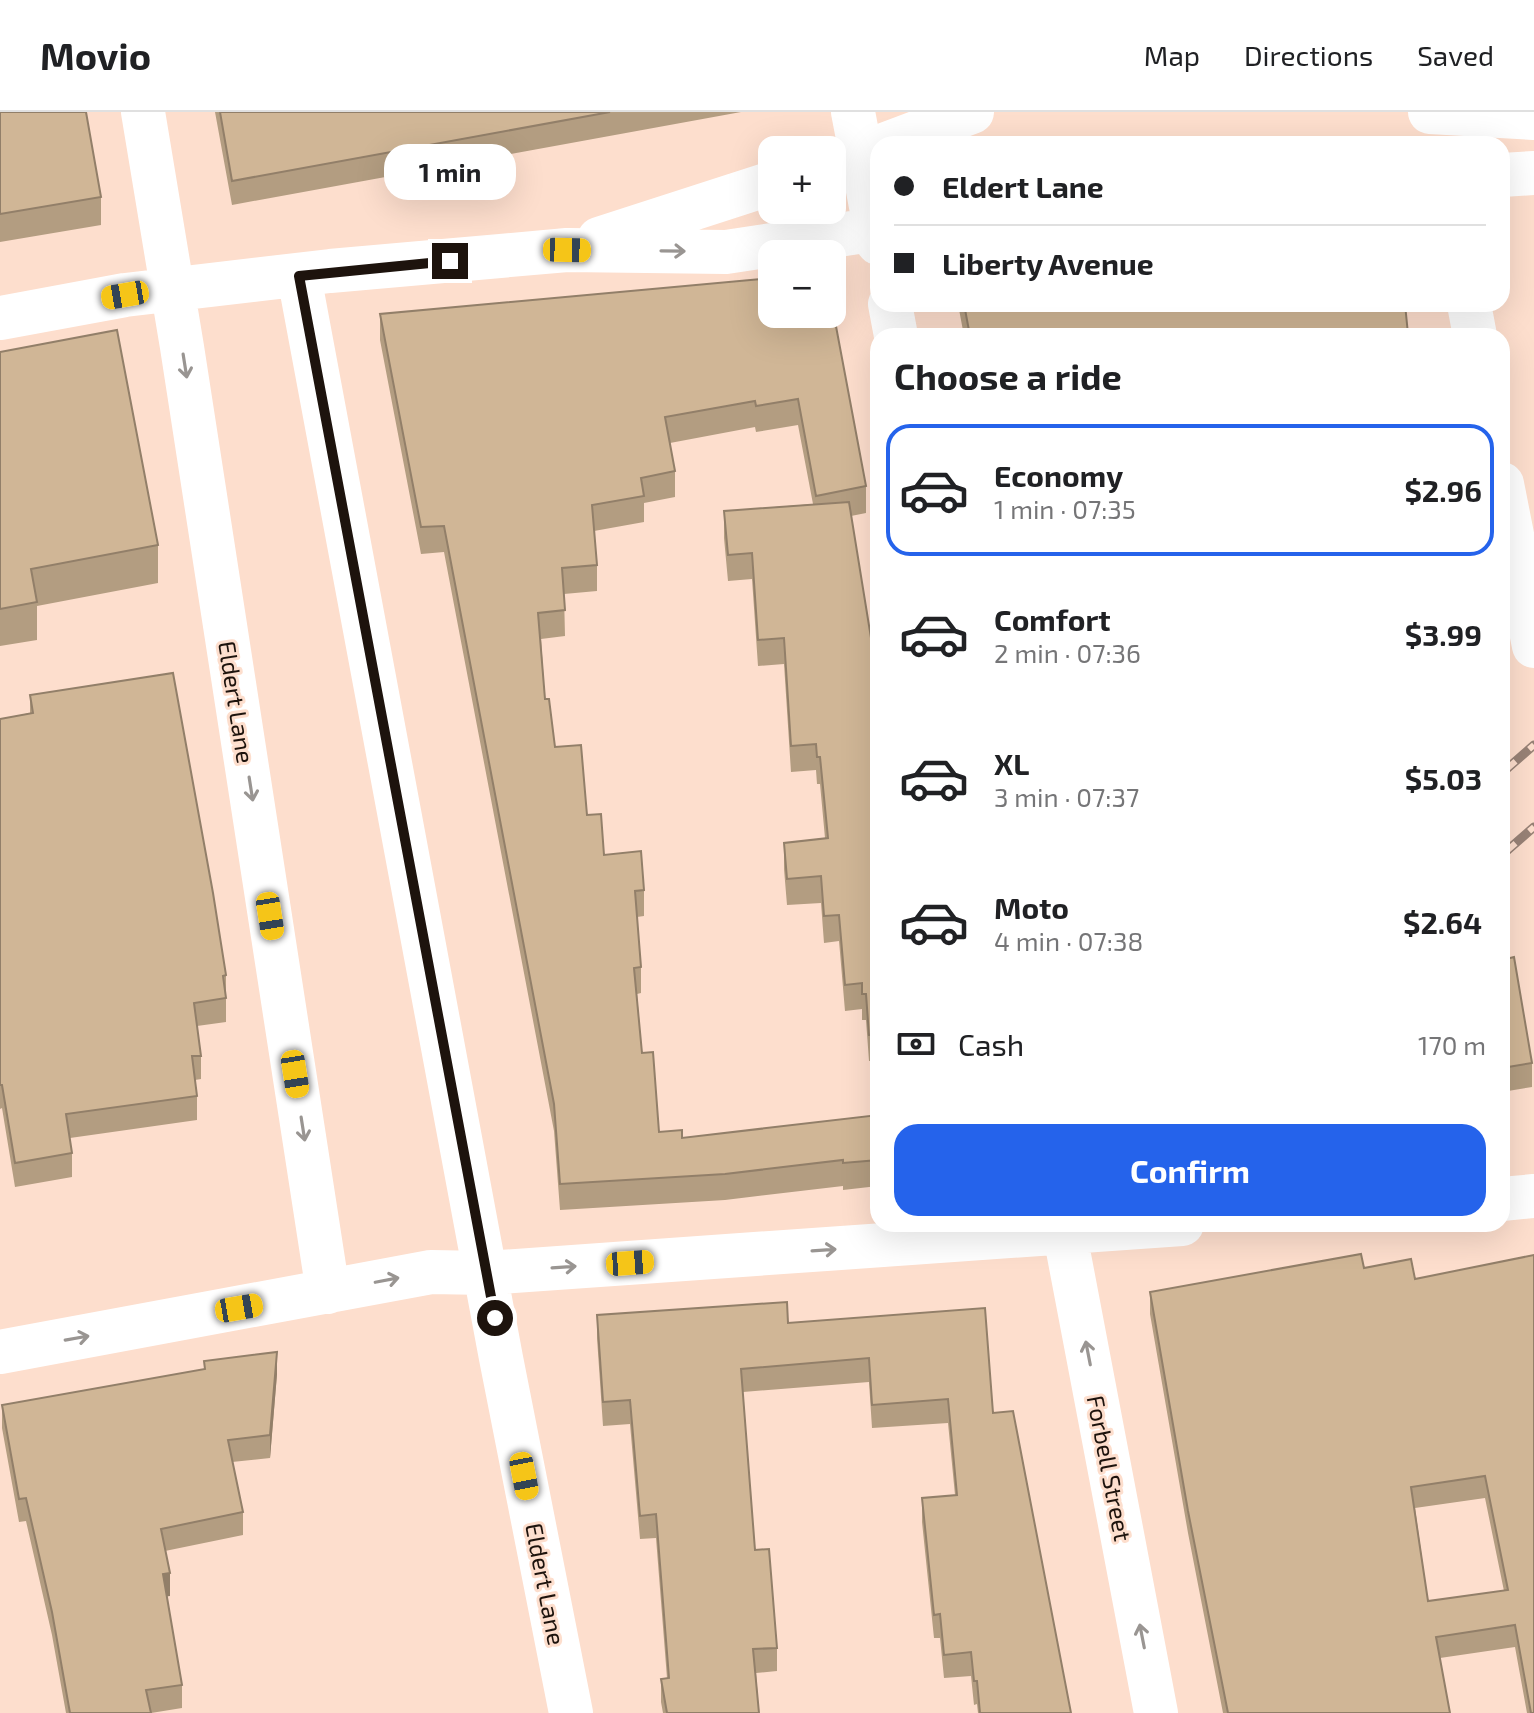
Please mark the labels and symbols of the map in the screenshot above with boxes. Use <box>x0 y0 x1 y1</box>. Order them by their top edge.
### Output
callout: 1 min <box>384 145 516 201</box>
car <box>543 238 591 262</box>
route end <box>432 243 468 279</box>
one-way arrow <box>659 244 686 259</box>
car <box>99 279 151 311</box>
one-way arrow <box>178 353 193 378</box>
street label: Eldert Lane <box>213 639 261 765</box>
one-way arrow <box>244 776 259 801</box>
car <box>254 890 286 942</box>
car <box>279 1048 311 1100</box>
one-way arrow <box>296 1116 311 1141</box>
one-way arrow <box>810 1242 837 1257</box>
car <box>605 1249 655 1277</box>
one-way arrow <box>550 1260 577 1275</box>
one-way arrow <box>374 1272 400 1287</box>
car <box>213 1292 265 1324</box>
route start <box>477 1300 513 1336</box>
one-way arrow <box>63 1329 89 1344</box>
one-way arrow <box>1080 1341 1095 1367</box>
street label: Forbell Street <box>1082 1393 1138 1543</box>
car <box>508 1450 540 1502</box>
street label: Eldert Lane <box>520 1521 572 1647</box>
one-way arrow <box>1133 1624 1148 1650</box>

